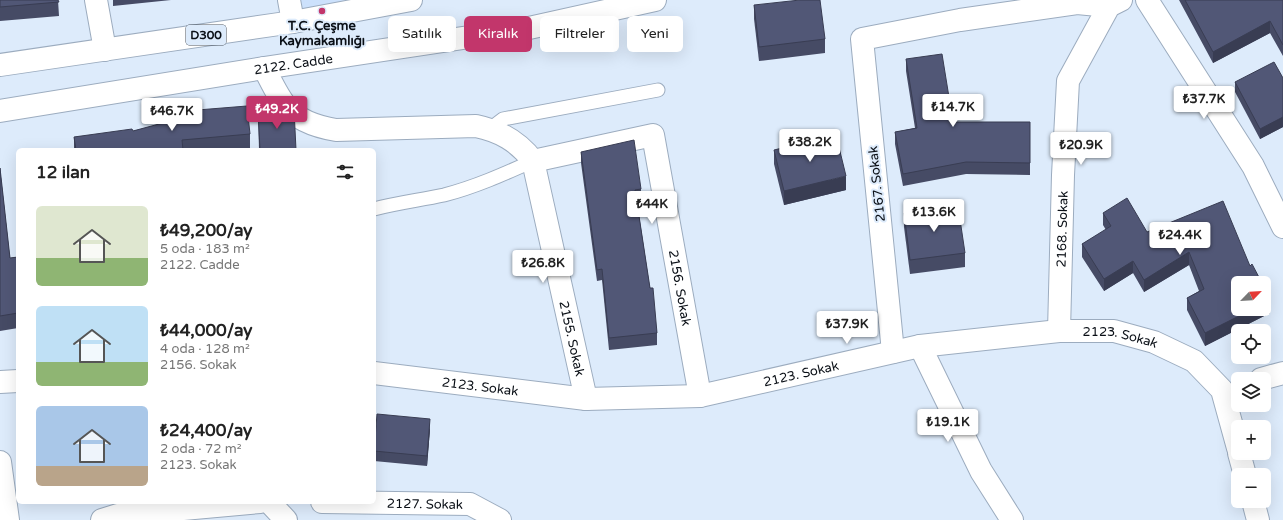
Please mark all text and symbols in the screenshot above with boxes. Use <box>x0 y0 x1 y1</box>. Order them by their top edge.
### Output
marker: T.C. Çeşme Kaymakamlığı <box>317 6 327 16</box>
chip: Satılık <box>388 16 456 52</box>
chip: Kiralık <box>464 16 532 52</box>
chip: Filtreler <box>540 16 619 52</box>
chip: Yeni <box>627 16 683 52</box>
place label: T.C. Çeşme Kaymakamlığı <box>279 18 365 49</box>
road number: D300 <box>186 25 226 45</box>
street label: 2122. Cadde <box>253 51 334 79</box>
pin: ₺37.7K <box>1171 86 1237 120</box>
text: ₺37.7K <box>1183 91 1225 107</box>
pin: ₺14.7K <box>920 94 986 128</box>
pin: ₺49.2K <box>244 96 310 130</box>
pin: ₺46.7K <box>139 98 205 132</box>
text: ₺14.7K <box>931 99 975 115</box>
text: ₺49.2K <box>255 101 299 117</box>
text: ₺46.7K <box>150 103 194 119</box>
pin: ₺38.2K <box>777 129 843 163</box>
pin: ₺20.9K <box>1048 132 1114 166</box>
text: ₺38.2K <box>788 134 832 150</box>
text: ₺20.9K <box>1059 137 1103 153</box>
street label: 2167. Sokak <box>865 145 889 223</box>
icon: filters <box>334 161 356 183</box>
text: 12 ilan <box>36 162 90 183</box>
street label: 2168. Sokak <box>1054 190 1072 268</box>
pin: ₺44K <box>628 191 676 225</box>
text: ₺44K <box>636 196 668 212</box>
pin: ₺13.6K <box>901 199 967 233</box>
text: ₺13.6K <box>912 204 956 220</box>
text: ₺49,200/ay <box>160 220 253 241</box>
icon: home <box>68 222 116 270</box>
pin: ₺24.4K <box>1147 222 1213 256</box>
text: ₺24.4K <box>1158 227 1202 243</box>
text: 5 oda · 183 m² <box>160 241 250 257</box>
street label: 2156. Sokak <box>665 249 694 327</box>
pin: ₺26.8K <box>510 250 576 284</box>
text: ₺26.8K <box>521 255 565 271</box>
text: 2122. Cadde <box>160 257 240 273</box>
north arrow <box>1231 276 1271 316</box>
map controls <box>1231 276 1271 508</box>
street label: 2155. Sokak <box>555 300 588 378</box>
pin: ₺37.9K <box>814 311 880 345</box>
text: ₺37.9K <box>826 316 868 332</box>
text: ₺44,000/ay <box>160 320 253 341</box>
icon: home <box>68 322 116 370</box>
street label: 2123. Sokak <box>1083 324 1160 352</box>
button: locate <box>1231 324 1271 364</box>
text: 4 oda · 128 m² <box>160 341 250 357</box>
text: 2156. Sokak <box>160 357 237 373</box>
street label: 2123. Sokak <box>762 358 840 390</box>
button: layers <box>1231 372 1271 412</box>
street label: 2123. Sokak <box>441 374 519 400</box>
pin: ₺19.1K <box>915 409 981 443</box>
text: ₺19.1K <box>926 414 970 430</box>
text: ₺24,400/ay <box>160 420 252 441</box>
button: + <box>1231 420 1271 460</box>
icon: home <box>68 422 116 470</box>
text: 2 oda · 72 m² <box>160 441 242 457</box>
text: 2123. Sokak <box>160 457 237 473</box>
button: − <box>1231 468 1271 508</box>
street label: 2127. Sokak <box>387 496 463 513</box>

